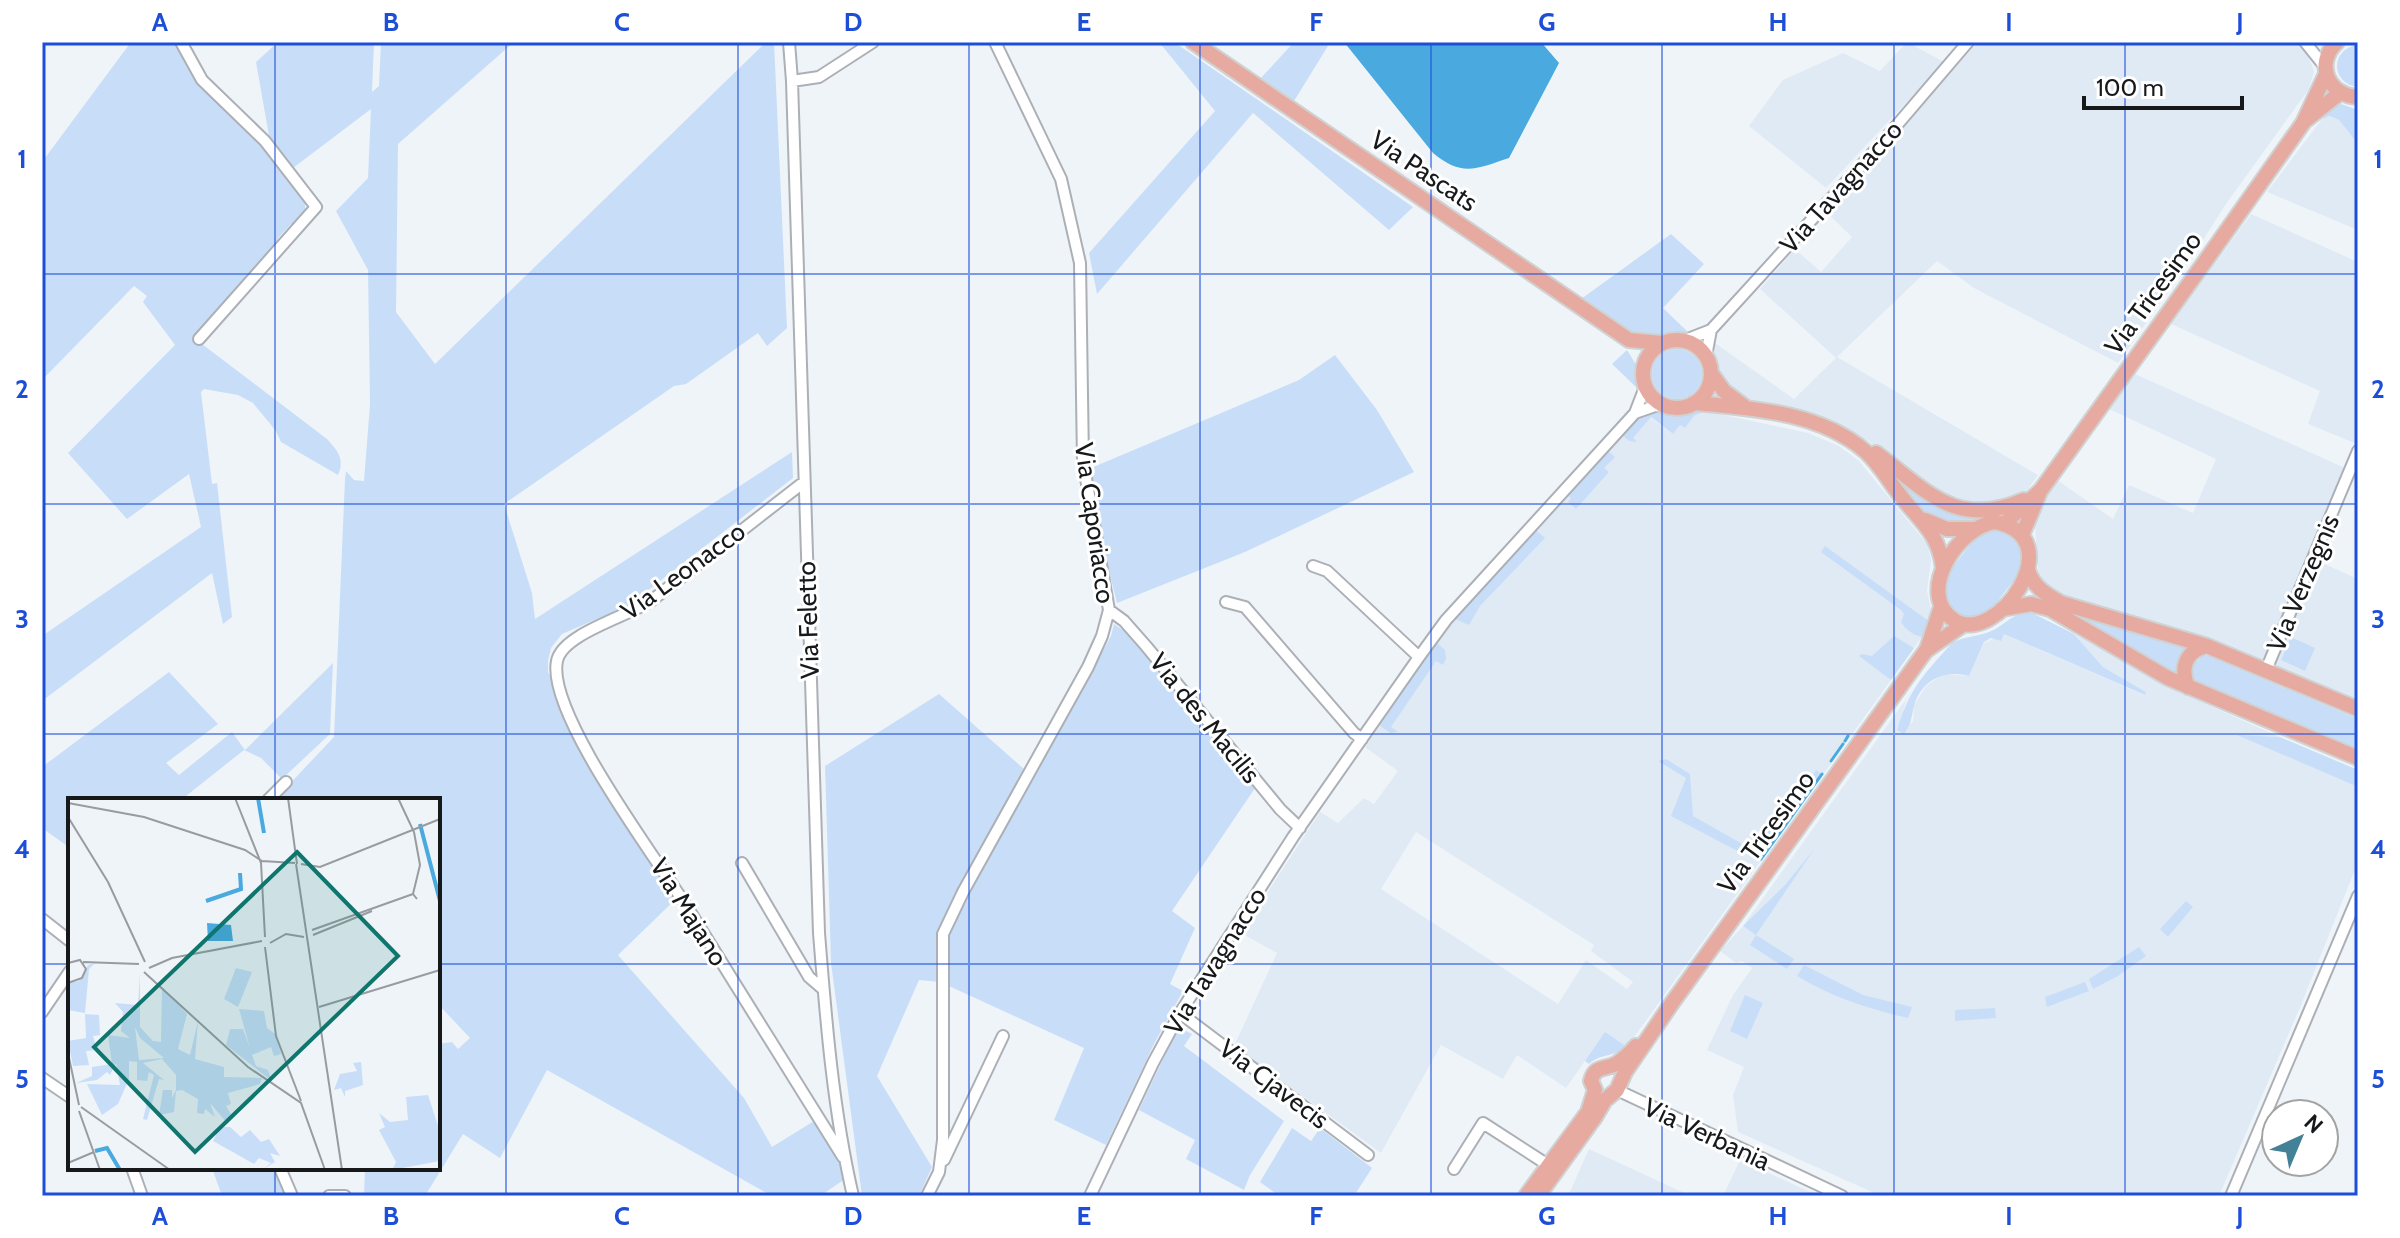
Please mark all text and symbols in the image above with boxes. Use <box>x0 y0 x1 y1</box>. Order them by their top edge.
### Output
text: A <box>152 6 169 38</box>
text: B <box>383 6 399 38</box>
text: C <box>614 6 630 38</box>
text: D <box>844 6 862 38</box>
text: E <box>1077 6 1091 38</box>
text: F <box>1309 6 1323 38</box>
text: G <box>1538 6 1556 38</box>
text: H <box>1769 6 1787 38</box>
text: I <box>2005 6 2013 38</box>
text: J <box>2235 6 2244 38</box>
scale bar <box>2084 60 2242 110</box>
text: 100 m <box>2096 73 2164 102</box>
street label: Via Tavagnacco <box>1773 114 1909 260</box>
street label: Via Pascats <box>1364 124 1484 219</box>
text: 1 <box>17 143 27 175</box>
text: 1 <box>2373 143 2383 175</box>
street label: Via Tricesimo <box>2098 225 2208 361</box>
text: 2 <box>15 373 29 405</box>
text: 2 <box>2371 373 2385 405</box>
street label: Via Caporiacco <box>1068 441 1122 605</box>
street label: Via Verzegnis <box>2260 509 2346 656</box>
street label: Via Leonacco <box>615 515 751 627</box>
street label: Via Feletto <box>790 561 826 679</box>
text: 3 <box>15 603 29 635</box>
text: 3 <box>2371 603 2385 635</box>
street label: Via des Macilis <box>1143 646 1267 790</box>
street label: Via Tricesimo <box>1711 764 1821 900</box>
inset map <box>68 798 440 1170</box>
text: 4 <box>14 833 30 865</box>
text: 4 <box>2370 833 2386 865</box>
street label: Via Majano <box>643 852 735 972</box>
street label: Via Tavagnacco <box>1157 881 1273 1041</box>
street label: Via Cjavecis <box>1213 1032 1335 1136</box>
text: 5 <box>15 1063 29 1095</box>
text: 5 <box>2371 1063 2385 1095</box>
street label: Via Verbania <box>1639 1091 1776 1177</box>
north arrow <box>2260 1098 2340 1178</box>
text: N <box>2299 1109 2329 1139</box>
text: A <box>152 1200 169 1232</box>
text: B <box>383 1200 399 1232</box>
text: C <box>614 1200 630 1232</box>
text: D <box>844 1200 862 1232</box>
text: E <box>1077 1200 1091 1232</box>
text: F <box>1309 1200 1323 1232</box>
text: G <box>1538 1200 1556 1232</box>
text: H <box>1769 1200 1787 1232</box>
text: I <box>2005 1200 2013 1232</box>
text: J <box>2235 1200 2244 1232</box>

